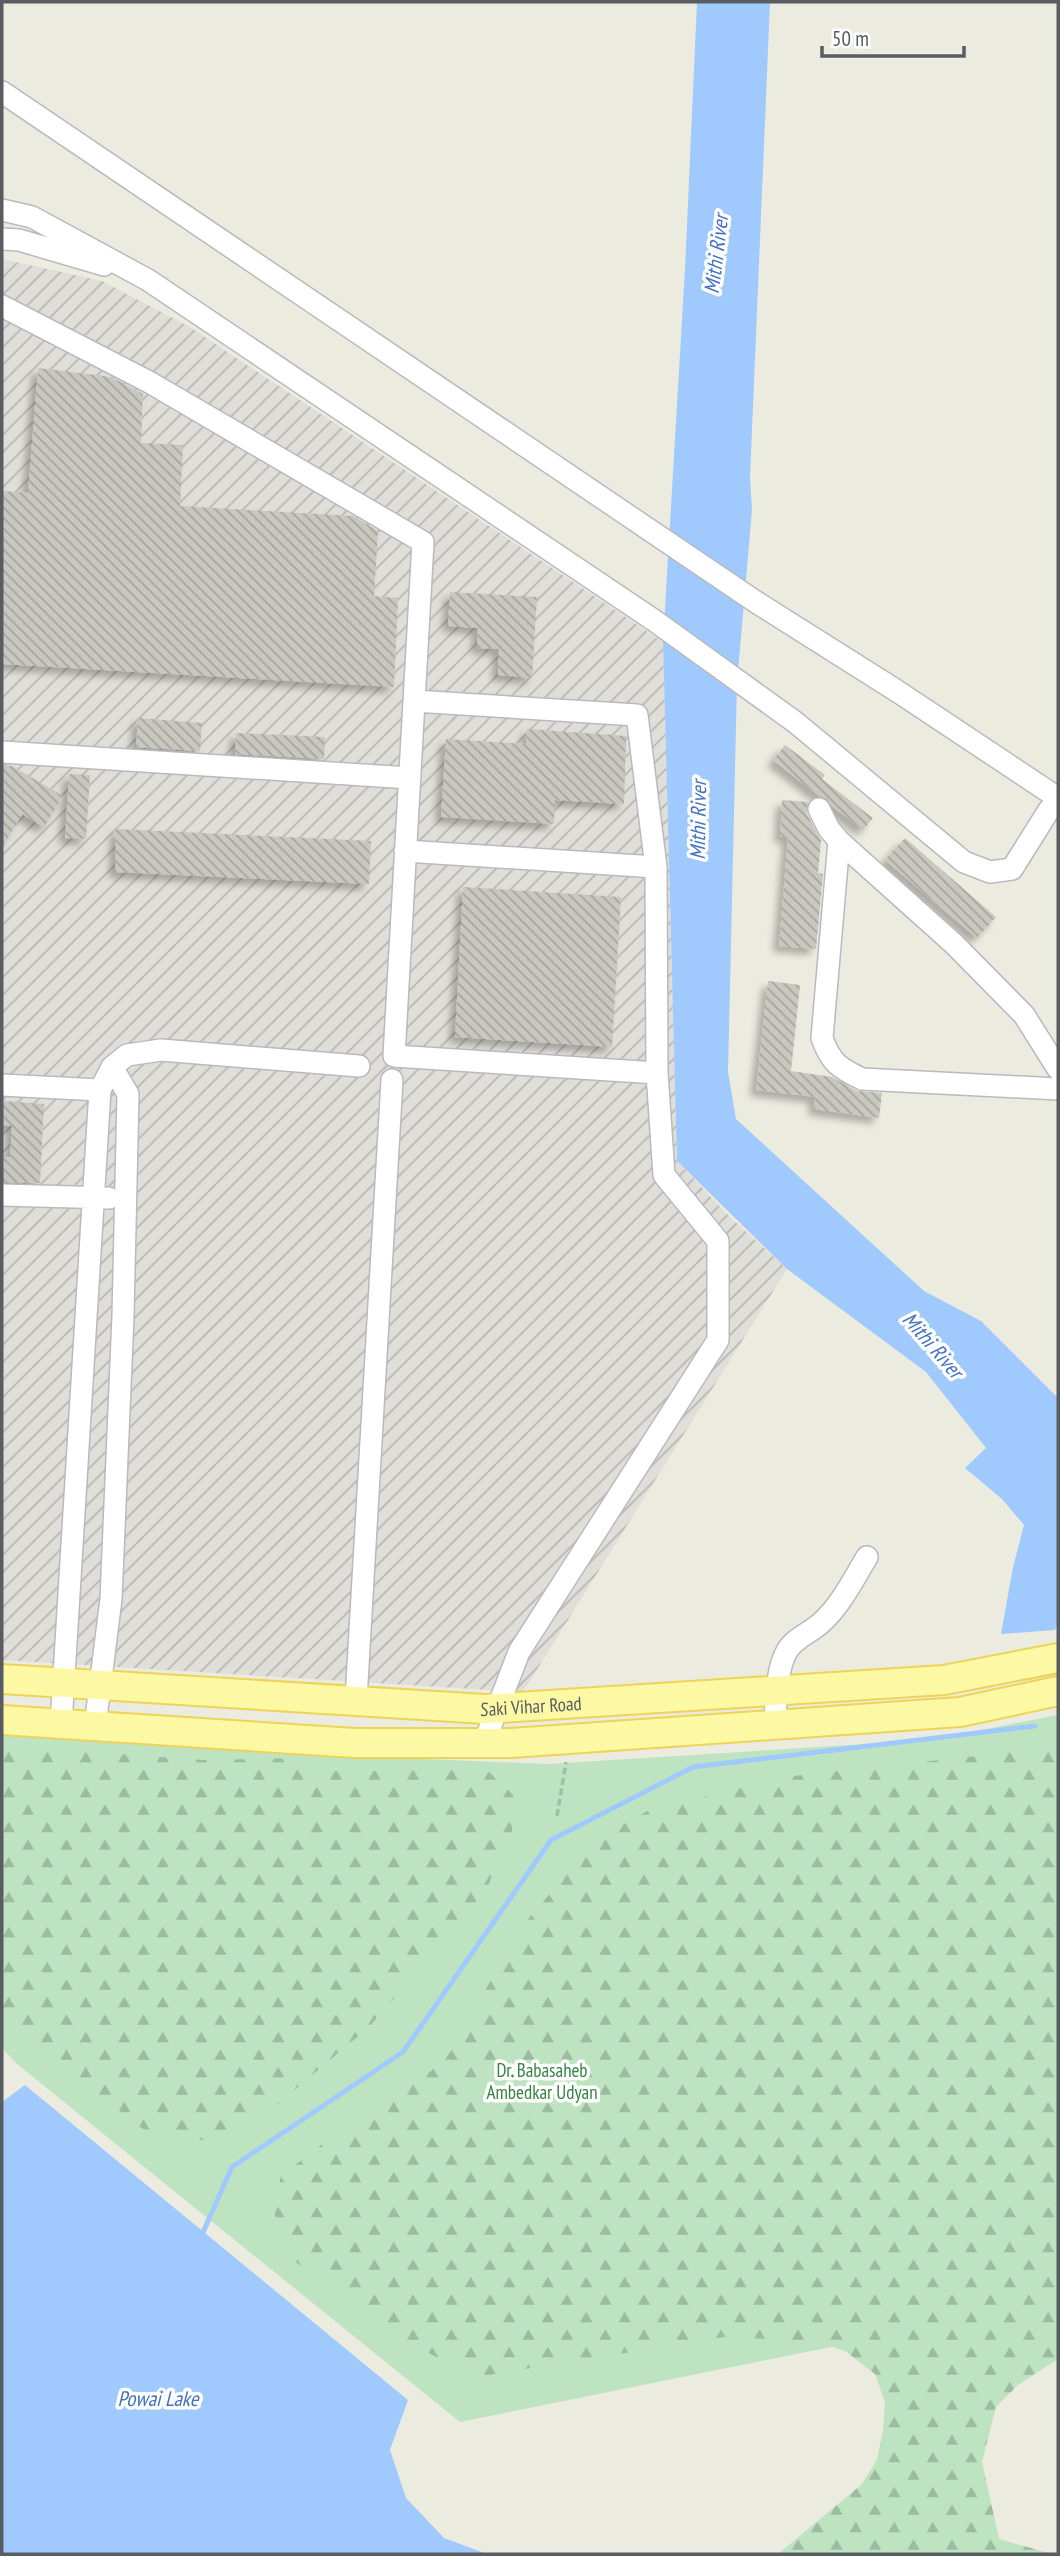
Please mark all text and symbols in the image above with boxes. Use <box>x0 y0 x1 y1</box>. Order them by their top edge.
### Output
scale bar <box>822 14 964 58</box>
text: 50 m <box>832 25 869 52</box>
water label: Mithi River <box>698 210 735 295</box>
water label: Mithi River <box>684 777 712 860</box>
water label: Mithi River <box>897 1306 971 1386</box>
street label: Saki Vihar Road <box>480 1691 582 1721</box>
park label: Dr. Babasaheb Ambedkar Udyan <box>486 2058 598 2104</box>
water label: Powai Lake <box>118 2385 200 2412</box>

